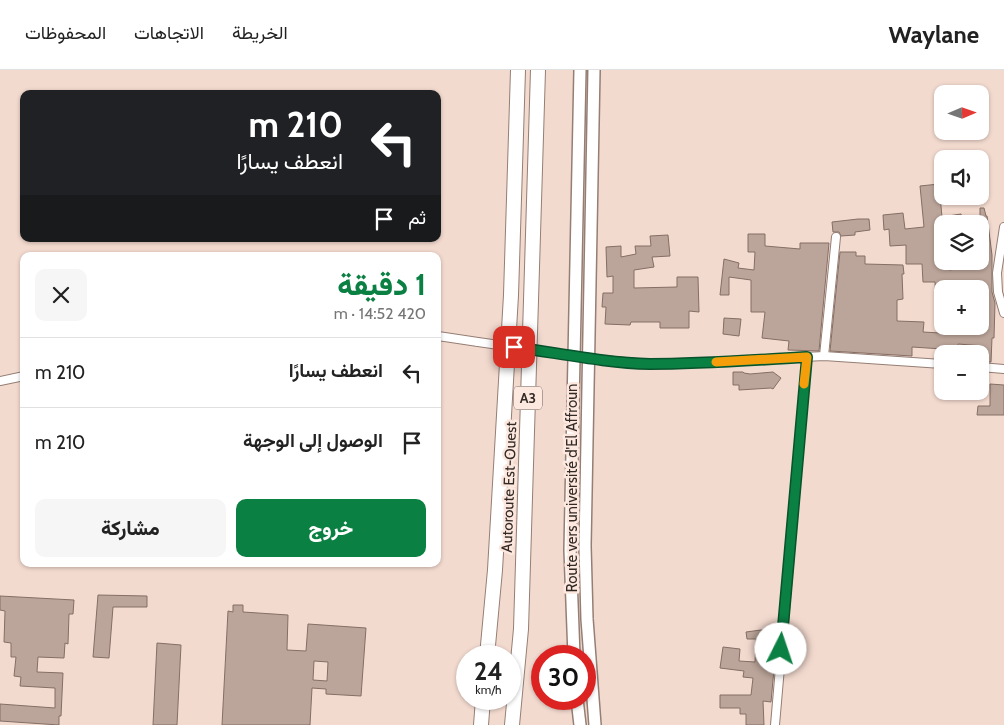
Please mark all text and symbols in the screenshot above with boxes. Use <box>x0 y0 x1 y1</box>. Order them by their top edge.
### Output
text: Waylane <box>889 20 979 49</box>
text: المحفوظات <box>25 22 106 44</box>
text: الاتجاهات <box>134 22 204 44</box>
text: الخريطة <box>232 22 288 44</box>
north arrow <box>934 85 989 140</box>
map controls <box>934 85 989 400</box>
text: 210 m <box>249 103 343 146</box>
icon: left <box>361 110 426 175</box>
text: انعطف يسارًا <box>236 148 343 175</box>
button: sound <box>934 150 989 205</box>
icon: arrive <box>370 205 398 233</box>
text: ثم <box>408 206 426 229</box>
button: layers <box>934 215 989 270</box>
text: 1 دقيقة <box>337 266 426 303</box>
button: close <box>35 269 87 321</box>
button: + <box>934 280 989 335</box>
text: 420 m · 14:52 <box>334 304 426 323</box>
pin <box>493 326 535 368</box>
icon: arrive <box>500 333 528 361</box>
button: − <box>934 345 989 400</box>
text: انعطف يسارًا <box>289 359 383 382</box>
icon: left <box>398 359 426 387</box>
text: 210 m <box>35 361 85 384</box>
street label: Route vers université d'El Affroun <box>563 384 581 592</box>
road number: A3 <box>514 386 542 409</box>
street label: Autoroute Est-Ouest <box>498 421 520 553</box>
text: الوصول إلى الوجهة <box>243 429 383 452</box>
icon: arrive <box>398 429 426 457</box>
text: 210 m <box>35 431 85 454</box>
button: مشاركة <box>35 499 226 557</box>
button: خروج <box>236 499 426 557</box>
position arrow <box>754 622 806 674</box>
speed limit sign: 30 <box>531 645 596 710</box>
text: 24 <box>474 656 503 686</box>
text: km/h <box>475 682 502 697</box>

